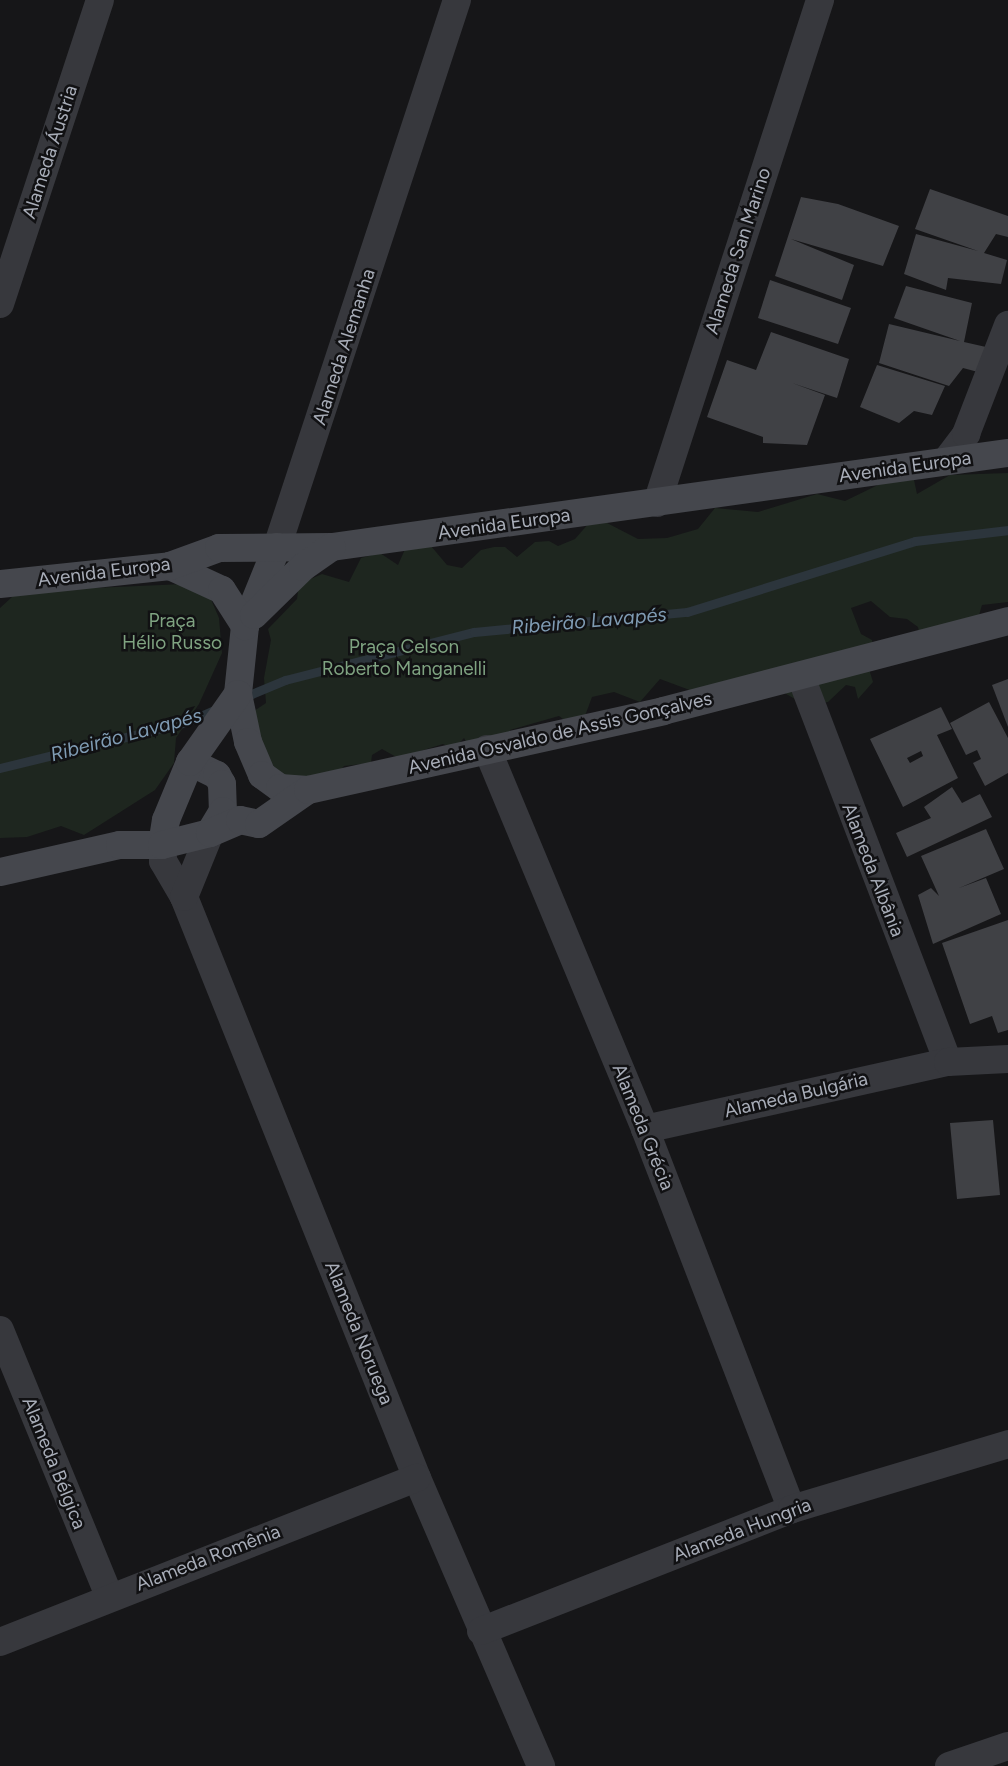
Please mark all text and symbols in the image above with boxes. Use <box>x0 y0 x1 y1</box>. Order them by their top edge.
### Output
street label: Alameda Áustria <box>18 82 82 222</box>
street label: Alameda San Marino <box>700 165 776 337</box>
street label: Alameda Alemanha <box>308 266 380 428</box>
street label: Avenida Europa <box>837 446 973 488</box>
street label: Avenida Europa <box>436 503 572 545</box>
street label: Avenida Europa <box>36 553 172 591</box>
water label: Ribeirão Lavapés <box>510 602 668 640</box>
park label: Praça Hélio Russo <box>122 610 222 654</box>
park label: Praça Celson Roberto Manganelli <box>322 636 486 680</box>
street label: Avenida Osvaldo de Assis Gonçalves <box>406 687 714 779</box>
water label: Ribeirão Lavapés <box>48 703 204 767</box>
street label: Alameda Albânia <box>837 800 909 940</box>
street label: Alameda Grécia <box>607 1060 679 1194</box>
street label: Alameda Bulgária <box>722 1067 870 1123</box>
street label: Alameda Noruega <box>320 1258 398 1408</box>
street label: Alameda Bélgica <box>17 1394 91 1532</box>
street label: Alameda Hungria <box>670 1493 814 1567</box>
street label: Alameda Romênia <box>133 1520 283 1596</box>

